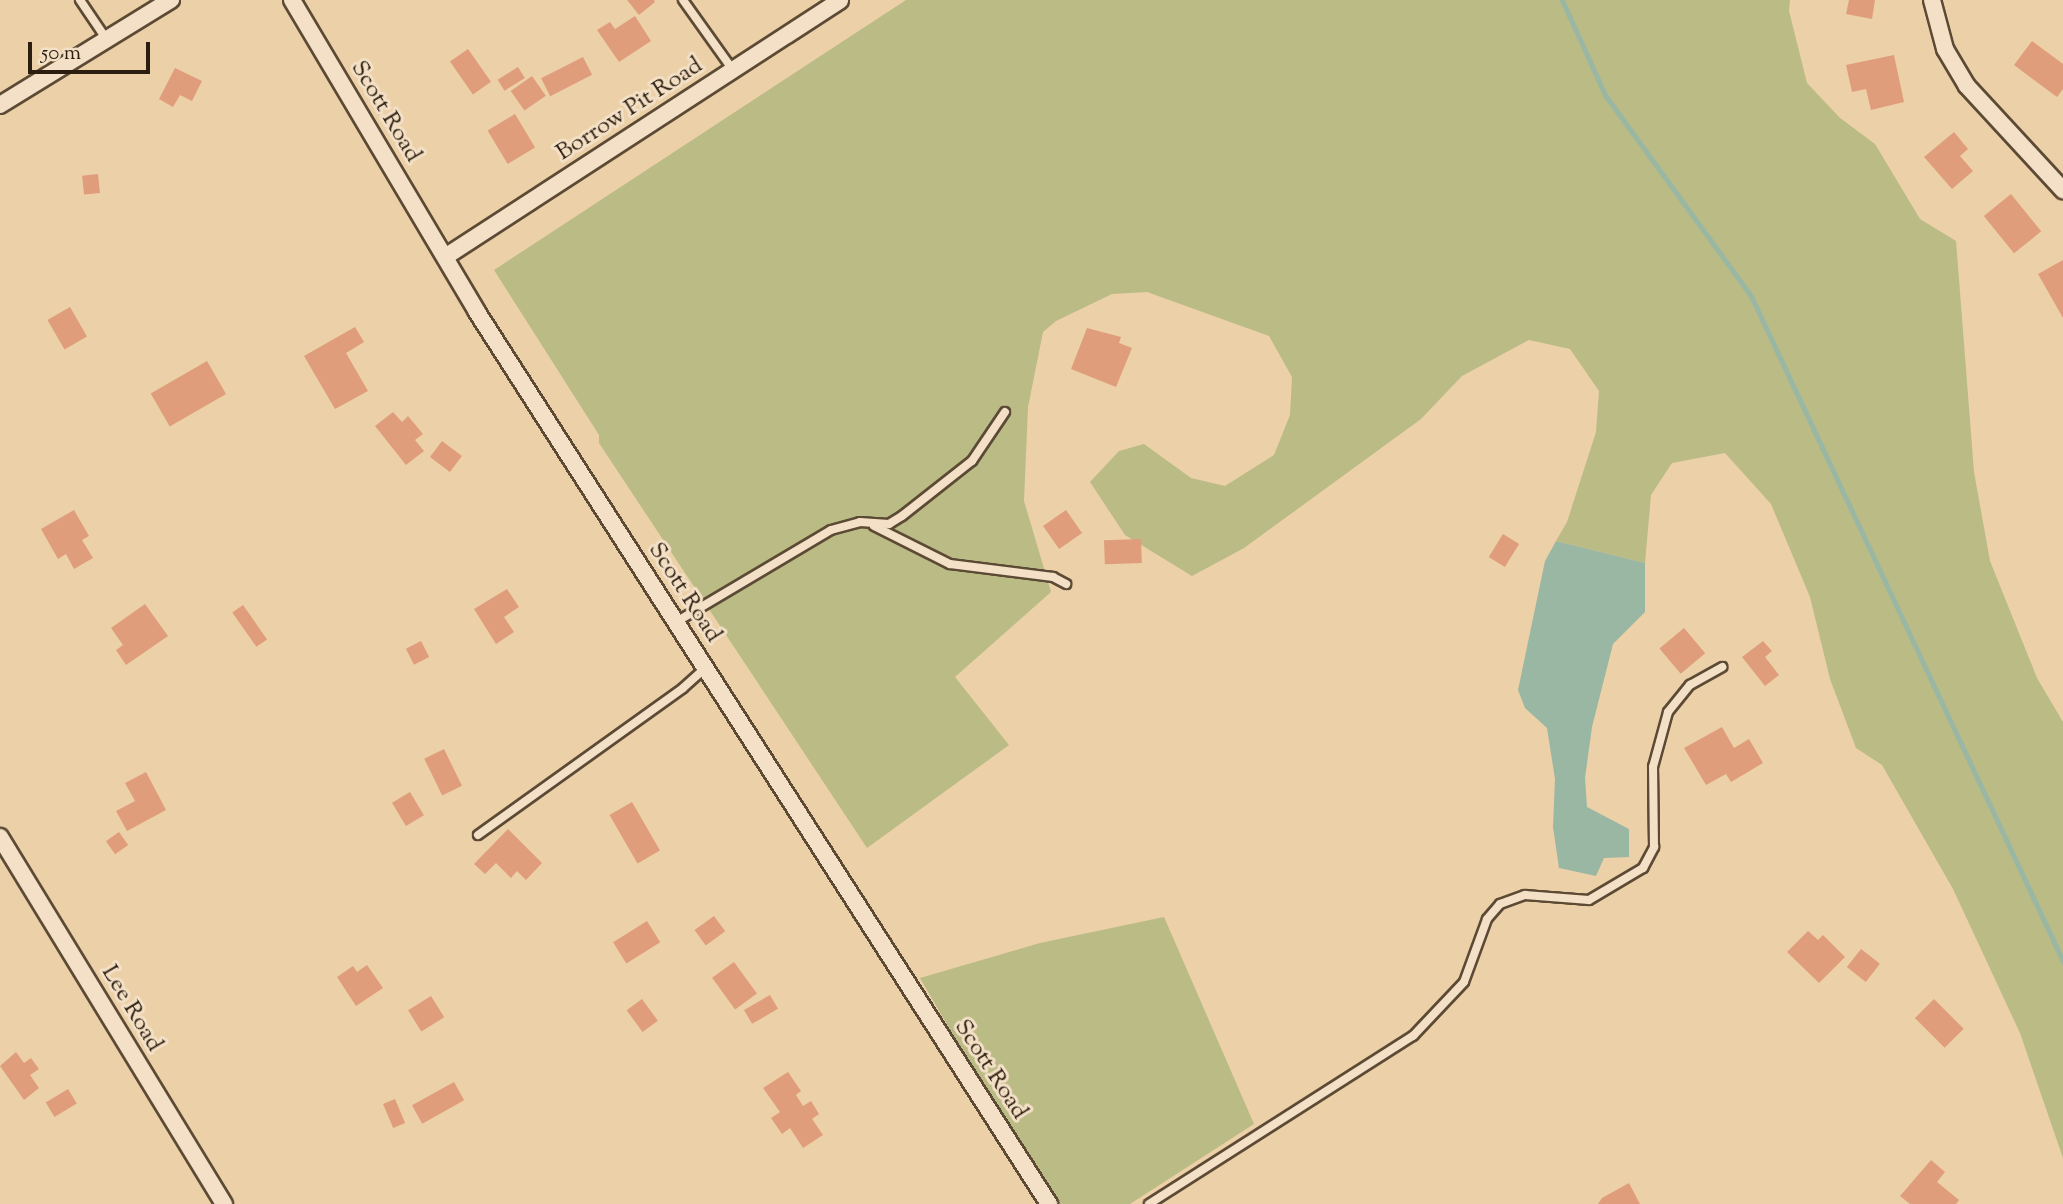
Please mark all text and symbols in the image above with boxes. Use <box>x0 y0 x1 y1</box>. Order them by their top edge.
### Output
scale bar <box>32 28 154 72</box>
text: 50 m <box>41 39 81 69</box>
street label: Borrow Pit Road <box>551 52 709 168</box>
street label: Scott Road <box>343 56 427 168</box>
street label: Scott Road <box>641 538 727 648</box>
street label: Lee Road <box>94 960 168 1058</box>
street label: Scott Road <box>947 1015 1033 1125</box>

